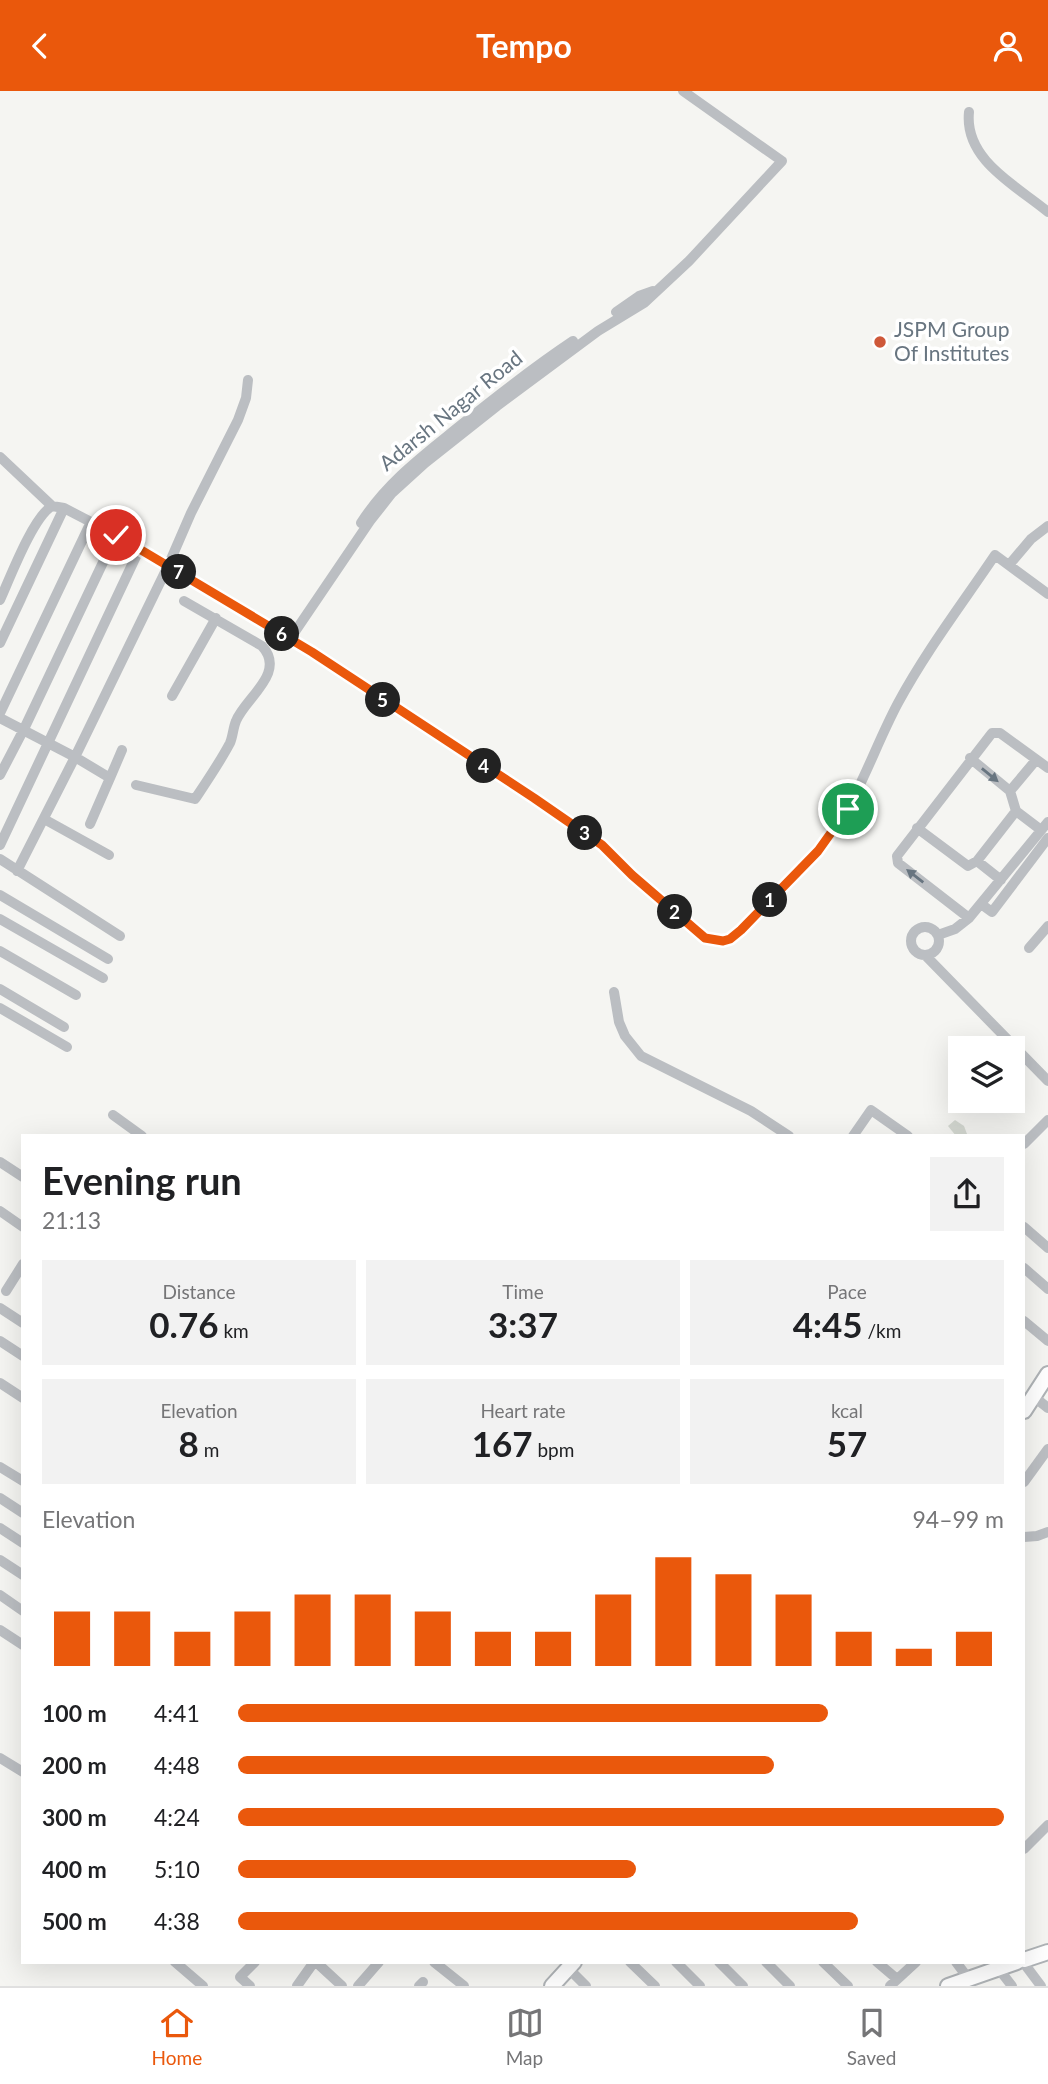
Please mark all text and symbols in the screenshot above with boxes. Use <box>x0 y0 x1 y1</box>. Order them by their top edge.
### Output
text: Tempo <box>476 26 572 65</box>
icon: back <box>21 27 59 65</box>
icon: person <box>989 27 1027 65</box>
place label: JSPM Group Of Institutes <box>894 316 1010 365</box>
marker: JSPM Group Of Institutes <box>872 334 888 350</box>
street label: Adarsh Nagar Road <box>374 345 527 475</box>
pin <box>86 505 146 565</box>
icon: check <box>97 516 135 554</box>
pin: 7 <box>162 554 196 589</box>
text: 7 <box>173 560 184 583</box>
pin: 6 <box>264 617 300 651</box>
text: 6 <box>276 622 287 645</box>
pin: 5 <box>366 683 400 717</box>
text: 5 <box>377 688 388 711</box>
pin: 4 <box>466 749 502 783</box>
text: 4 <box>478 754 489 777</box>
one-way arrow <box>982 767 999 782</box>
pin <box>818 779 878 839</box>
icon: arrive <box>829 790 867 828</box>
pin: 3 <box>568 815 602 851</box>
text: 3 <box>579 821 590 844</box>
one-way arrow <box>906 870 924 884</box>
pin: 1 <box>752 883 788 917</box>
text: 1 <box>764 888 775 911</box>
pin: 2 <box>658 895 692 929</box>
text: 2 <box>669 900 680 923</box>
map controls <box>948 1036 1025 1113</box>
button: layers <box>948 1036 1025 1113</box>
text: Evening run <box>42 1157 242 1203</box>
button: share <box>930 1157 1004 1231</box>
text: 21:13 <box>42 1206 101 1234</box>
text: Distance <box>163 1280 235 1303</box>
text: Time <box>502 1280 544 1303</box>
text: Pace <box>827 1280 867 1303</box>
text: 0.76 <box>149 1303 219 1345</box>
text: 3:37 <box>488 1303 558 1345</box>
text: 4:45 <box>793 1303 863 1345</box>
text: km <box>219 1319 249 1342</box>
text: /km <box>863 1319 901 1342</box>
text: Elevation <box>160 1399 238 1422</box>
text: Heart rate <box>480 1399 566 1422</box>
text: kcal <box>831 1399 863 1422</box>
text: 8 <box>179 1422 199 1464</box>
text: 167 <box>472 1422 533 1464</box>
text: 57 <box>827 1422 867 1464</box>
text: m <box>199 1438 219 1461</box>
text: bpm <box>533 1438 574 1461</box>
text: Elevation <box>42 1505 135 1533</box>
text: 94–99 m <box>912 1505 1004 1533</box>
text: 100 m <box>42 1699 107 1727</box>
text: 4:41 <box>154 1699 200 1727</box>
text: 200 m <box>42 1751 107 1779</box>
text: 4:48 <box>154 1751 200 1779</box>
text: 300 m <box>42 1803 107 1831</box>
text: 4:24 <box>154 1803 200 1831</box>
text: 400 m <box>42 1855 107 1883</box>
text: 5:10 <box>154 1855 200 1883</box>
text: 500 m <box>42 1907 107 1935</box>
text: 4:38 <box>154 1907 200 1935</box>
tab: Home <box>152 2004 202 2069</box>
tab: Map <box>506 2004 544 2069</box>
tab: Saved <box>847 2004 896 2069</box>

